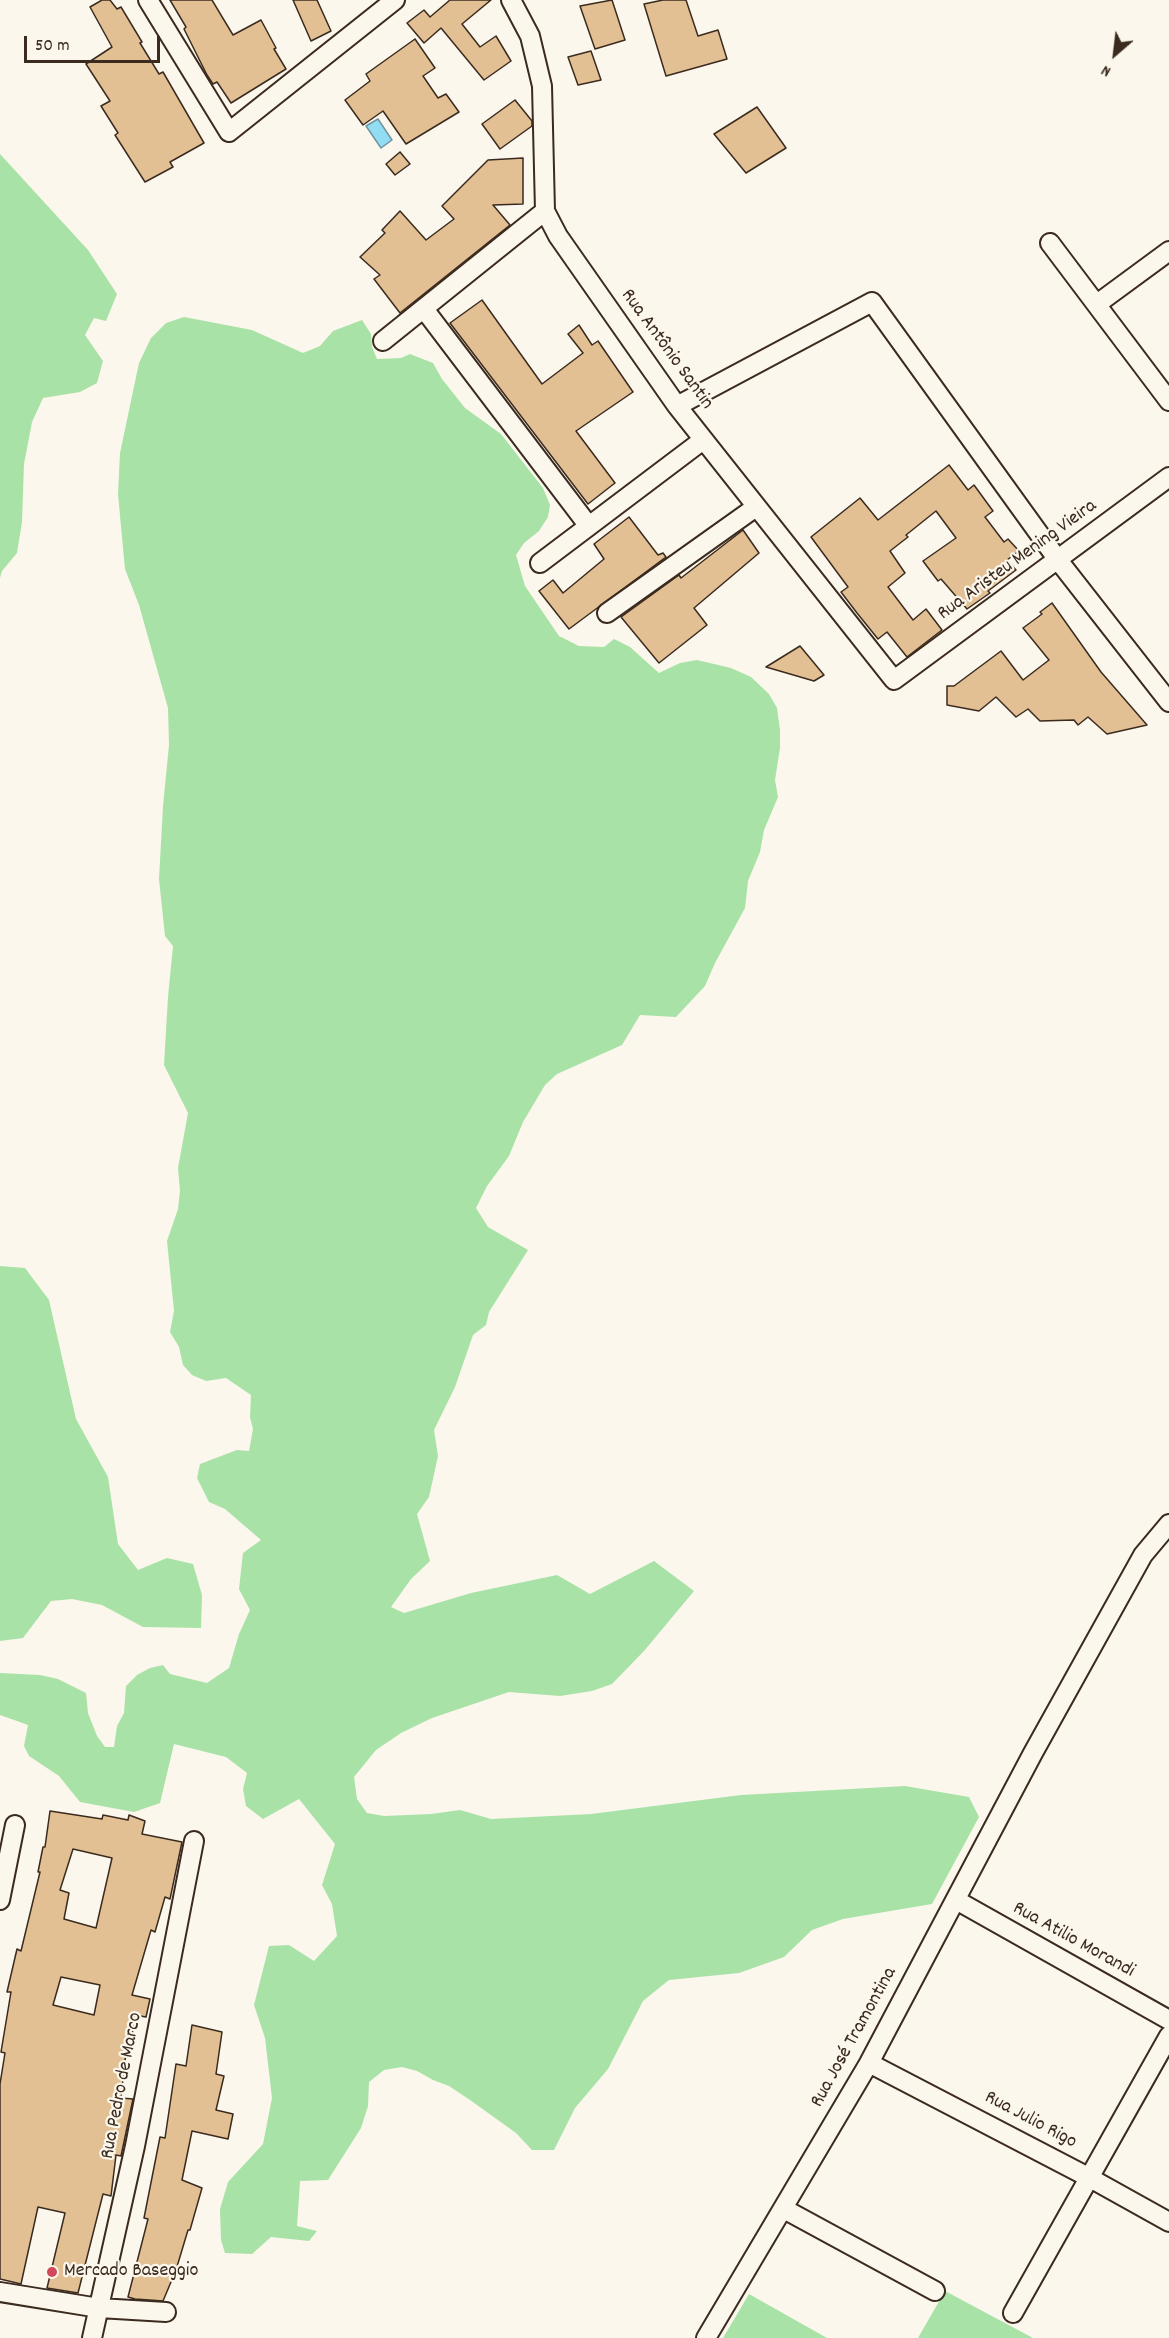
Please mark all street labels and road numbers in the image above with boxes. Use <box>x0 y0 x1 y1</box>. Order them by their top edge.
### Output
street label: Rua Antônio Santin <box>614 285 718 415</box>
street label: Rua Aristeu Mening Vieira <box>934 495 1102 627</box>
street label: Rua Atilio Morandi <box>1008 1898 1138 1984</box>
street label: Rua José Tramontina <box>807 1964 903 2112</box>
street label: Rua Pedro de Marco <box>97 2011 149 2161</box>
street label: Rua Julio Rigo <box>980 2087 1080 2155</box>

